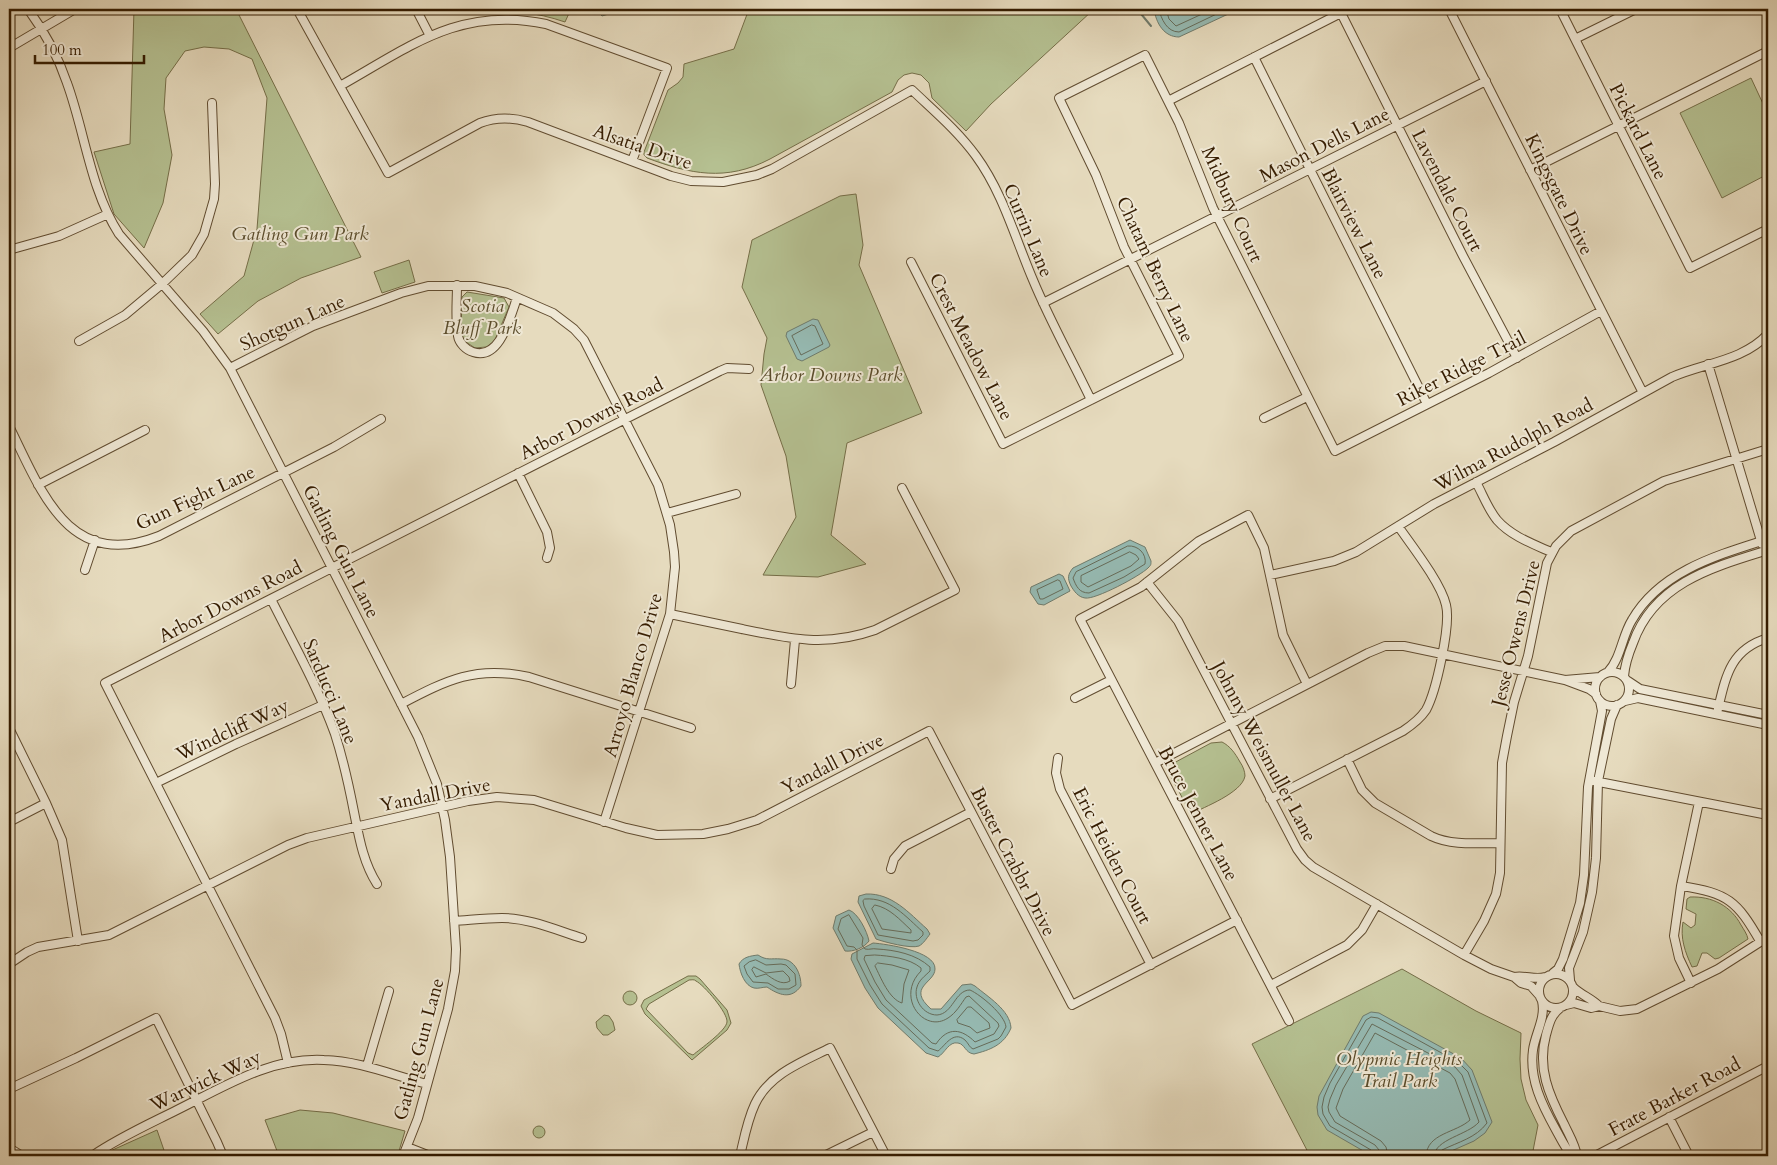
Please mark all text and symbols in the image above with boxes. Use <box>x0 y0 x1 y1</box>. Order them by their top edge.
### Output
scale bar <box>35 32 144 64</box>
text: 100 m <box>42 40 82 60</box>
street label: Pickard Lane <box>1603 79 1674 184</box>
street label: Mason Dells Lane <box>1255 101 1394 189</box>
street label: Alsatia Drive <box>589 118 696 176</box>
street label: Lavendale Court <box>1405 125 1489 256</box>
street label: Kingsgate Drive <box>1519 129 1600 259</box>
street label: Midbury Court <box>1195 142 1269 266</box>
street label: Blairview Lane <box>1315 164 1393 283</box>
street label: Currin Lane <box>997 180 1059 281</box>
street label: Chatam Berry Lane <box>1110 192 1200 347</box>
park label: Gatling Gun Park <box>231 221 369 247</box>
street label: Crest Meadow Lane <box>923 268 1019 425</box>
street label: Shotgun Lane <box>236 288 349 358</box>
park label: Scotia Bluff Park <box>443 293 522 341</box>
street label: Riker Ridge Trail <box>1392 325 1531 413</box>
park label: Arbor Downs Park <box>759 362 903 388</box>
street label: Arbor Downs Road <box>515 371 668 466</box>
street label: Wilma Rudolph Road <box>1428 392 1598 498</box>
street label: Gun Fight Lane <box>132 459 259 537</box>
street label: Gatling Gun Lane <box>296 480 386 623</box>
street label: Arbor Downs Road <box>154 554 307 649</box>
street label: Jesse Owens Drive <box>1484 557 1547 712</box>
street label: Arroyo Blanco Drive <box>597 590 669 760</box>
street label: Sarducci Lane <box>296 635 364 748</box>
street label: Johnny Weismuller Lane <box>1204 654 1323 846</box>
street label: Windcliff Way <box>171 692 293 768</box>
street label: Yandall Drive <box>777 727 888 801</box>
street label: Bruce Jenner Lane <box>1152 742 1245 885</box>
street label: Yandall Drive <box>378 772 493 818</box>
street label: Buster Crabbr Drive <box>964 782 1062 941</box>
street label: Eric Heiden Court <box>1066 783 1158 928</box>
street label: Gatling Gun Lane <box>387 975 450 1123</box>
street label: Warwick Way <box>145 1044 265 1118</box>
park label: Olypmic Heights Trail Park <box>1336 1046 1463 1094</box>
street label: Frate Barker Road <box>1604 1051 1745 1143</box>

